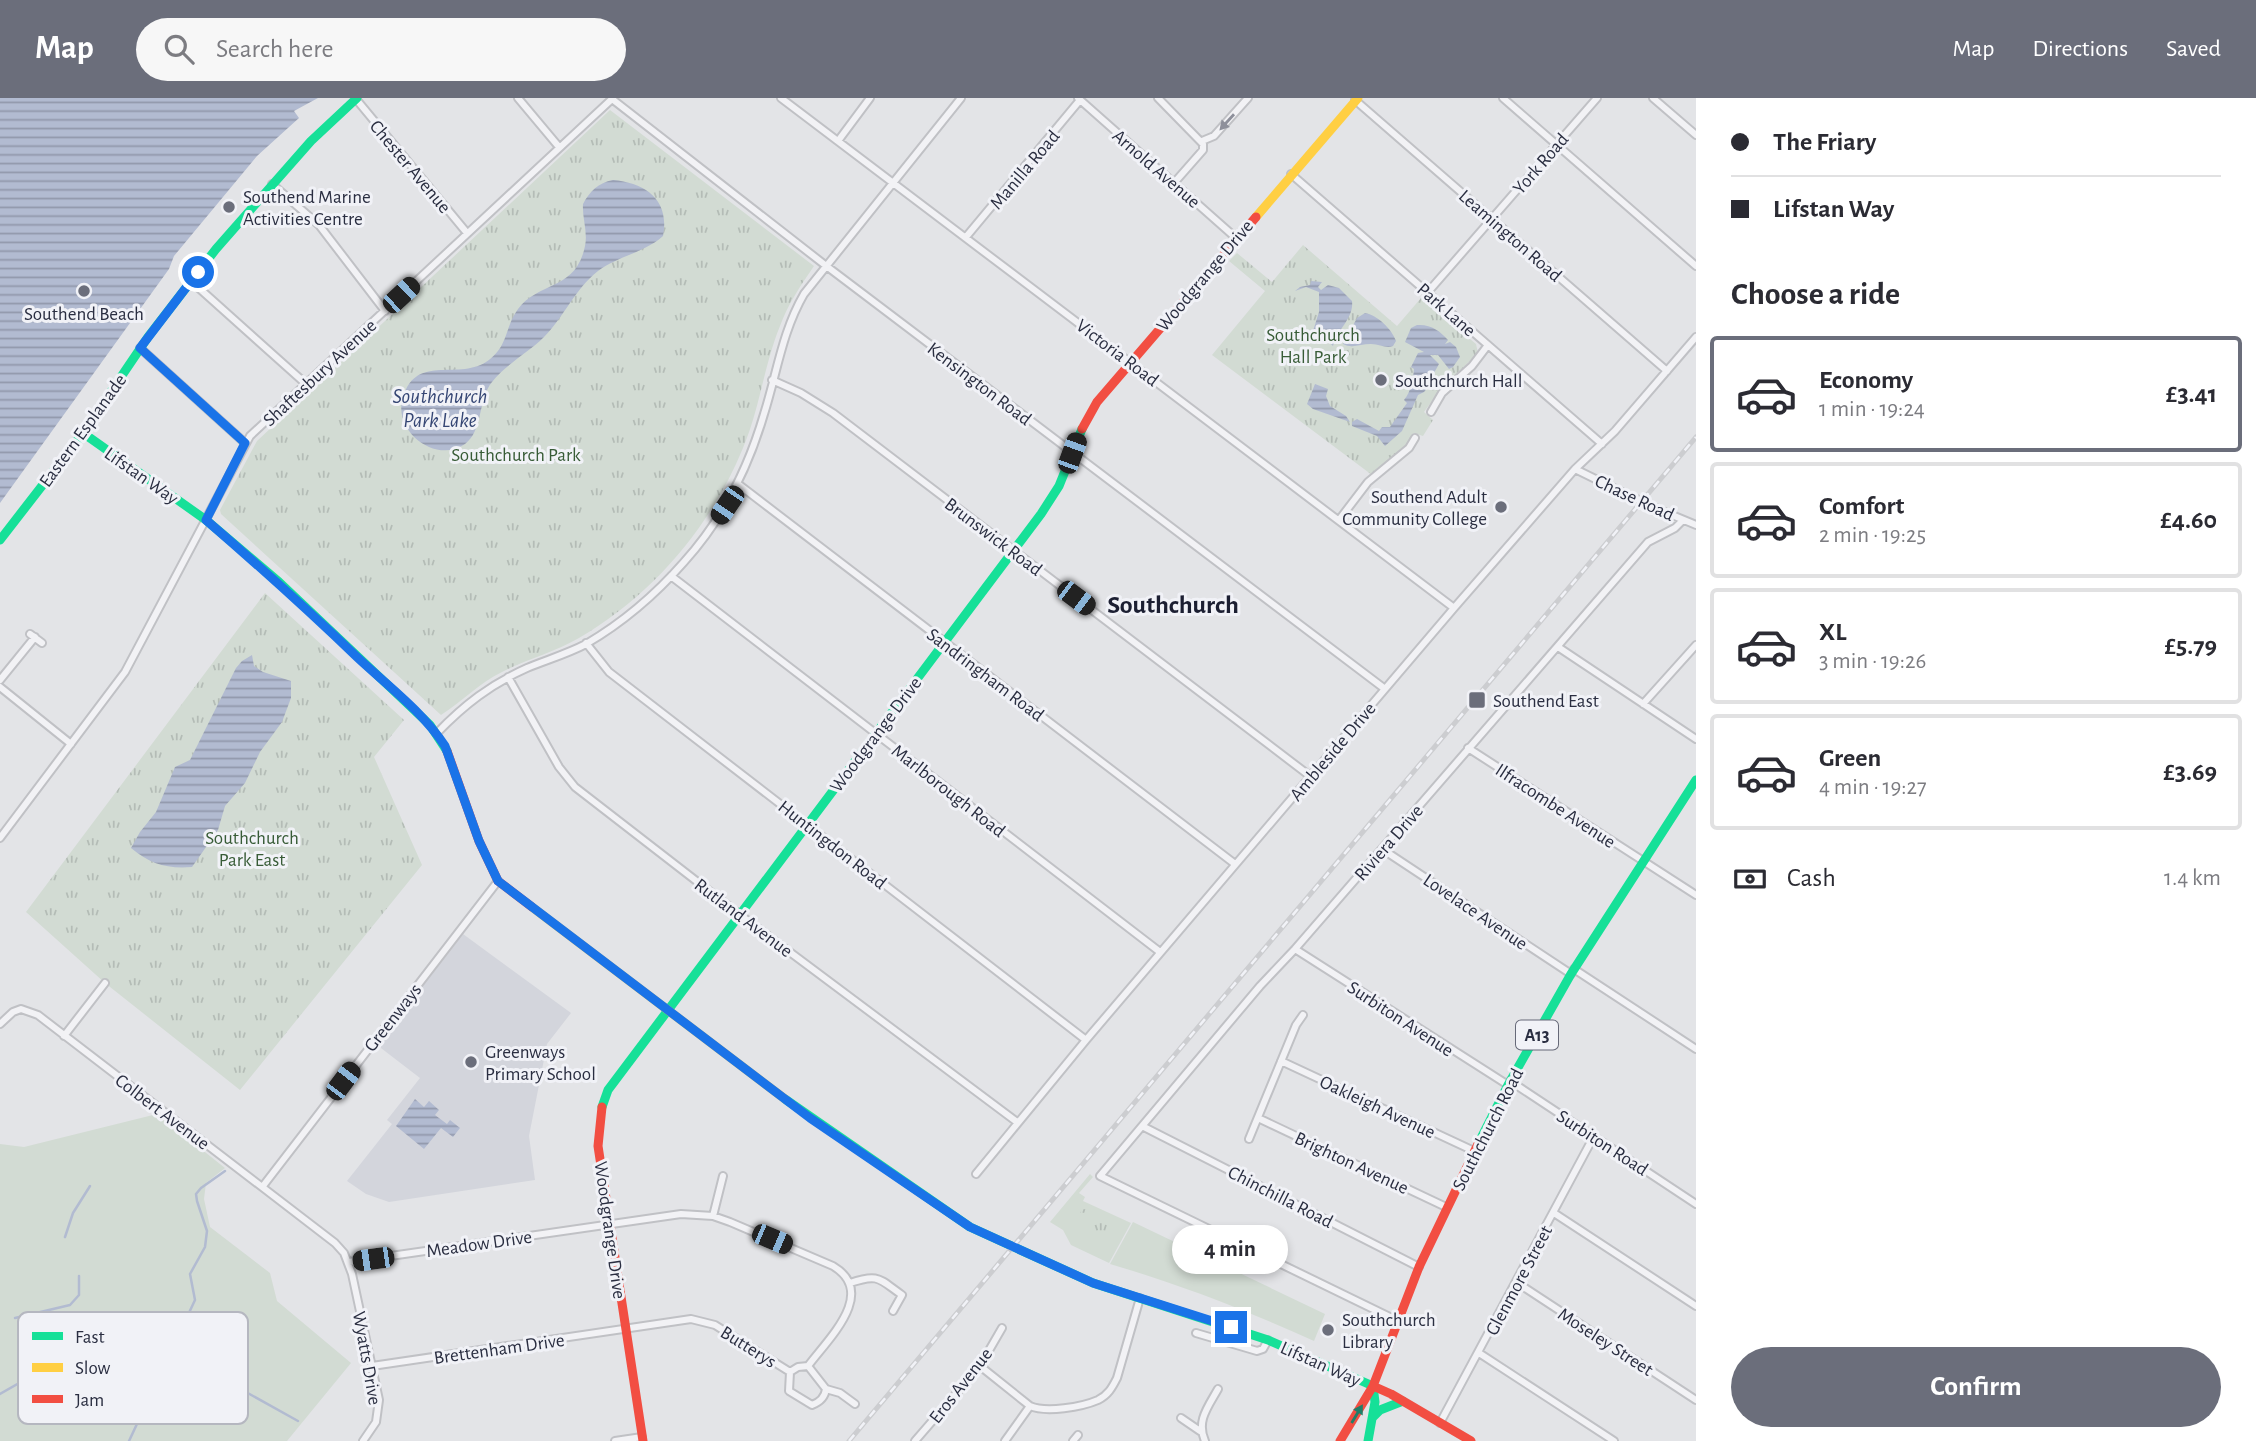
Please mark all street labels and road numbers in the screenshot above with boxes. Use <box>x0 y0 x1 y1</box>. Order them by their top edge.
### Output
street label: Chester Avenue <box>366 117 454 217</box>
street label: Arnold Avenue <box>1109 126 1203 212</box>
street label: Manilla Road <box>987 127 1064 213</box>
street label: York Road <box>1510 130 1573 198</box>
street label: Leamington Road <box>1455 186 1565 286</box>
street label: Woodgrange Drive <box>1153 217 1257 335</box>
street label: Park Lane <box>1413 280 1479 341</box>
street label: Shaftesbury Avenue <box>260 316 380 430</box>
street label: Victoria Road <box>1072 316 1162 390</box>
street label: Kensington Road <box>924 339 1035 429</box>
street label: Eastern Esplanade <box>36 371 130 491</box>
street label: Lifstan Way <box>101 444 182 509</box>
street label: Chase Road <box>1592 472 1677 525</box>
street label: Brunswick Road <box>941 494 1046 580</box>
street label: Sandringham Road <box>923 625 1047 725</box>
street label: Woodgrange Drive <box>827 674 926 796</box>
street label: Ambleside Drive <box>1287 699 1380 805</box>
street label: Marlborough Road <box>888 741 1009 841</box>
street label: Ilfracombe Avenue <box>1492 760 1619 852</box>
street label: Huntingdon Road <box>774 797 890 893</box>
street label: Riviera Drive <box>1351 801 1427 885</box>
street label: Lovelace Avenue <box>1420 870 1531 954</box>
street label: Rutland Avenue <box>691 875 796 961</box>
street label: Surbiton Avenue <box>1344 978 1457 1061</box>
street label: Greenways <box>361 980 425 1055</box>
road number: A13 <box>1516 1020 1558 1050</box>
street label: Southchurch Road <box>1449 1065 1527 1194</box>
street label: Colbert Avenue <box>111 1071 213 1154</box>
street label: Oakleigh Avenue <box>1317 1072 1438 1142</box>
street label: Surbiton Road <box>1553 1107 1651 1180</box>
street label: Brighton Avenue <box>1292 1129 1411 1198</box>
street label: Woodgrange Drive <box>590 1160 629 1300</box>
street label: Chinchilla Road <box>1225 1163 1336 1232</box>
street label: Glenmore Street <box>1482 1223 1556 1339</box>
street label: Meadow Drive <box>425 1228 533 1261</box>
street label: Moseley Street <box>1554 1305 1656 1380</box>
street label: Wyatts Drive <box>349 1310 384 1407</box>
street label: Butterys <box>717 1323 780 1372</box>
street label: Brettenham Drive <box>433 1331 566 1368</box>
street label: Lifstan Way <box>1277 1338 1363 1390</box>
street label: Eros Avenue <box>926 1345 996 1427</box>

